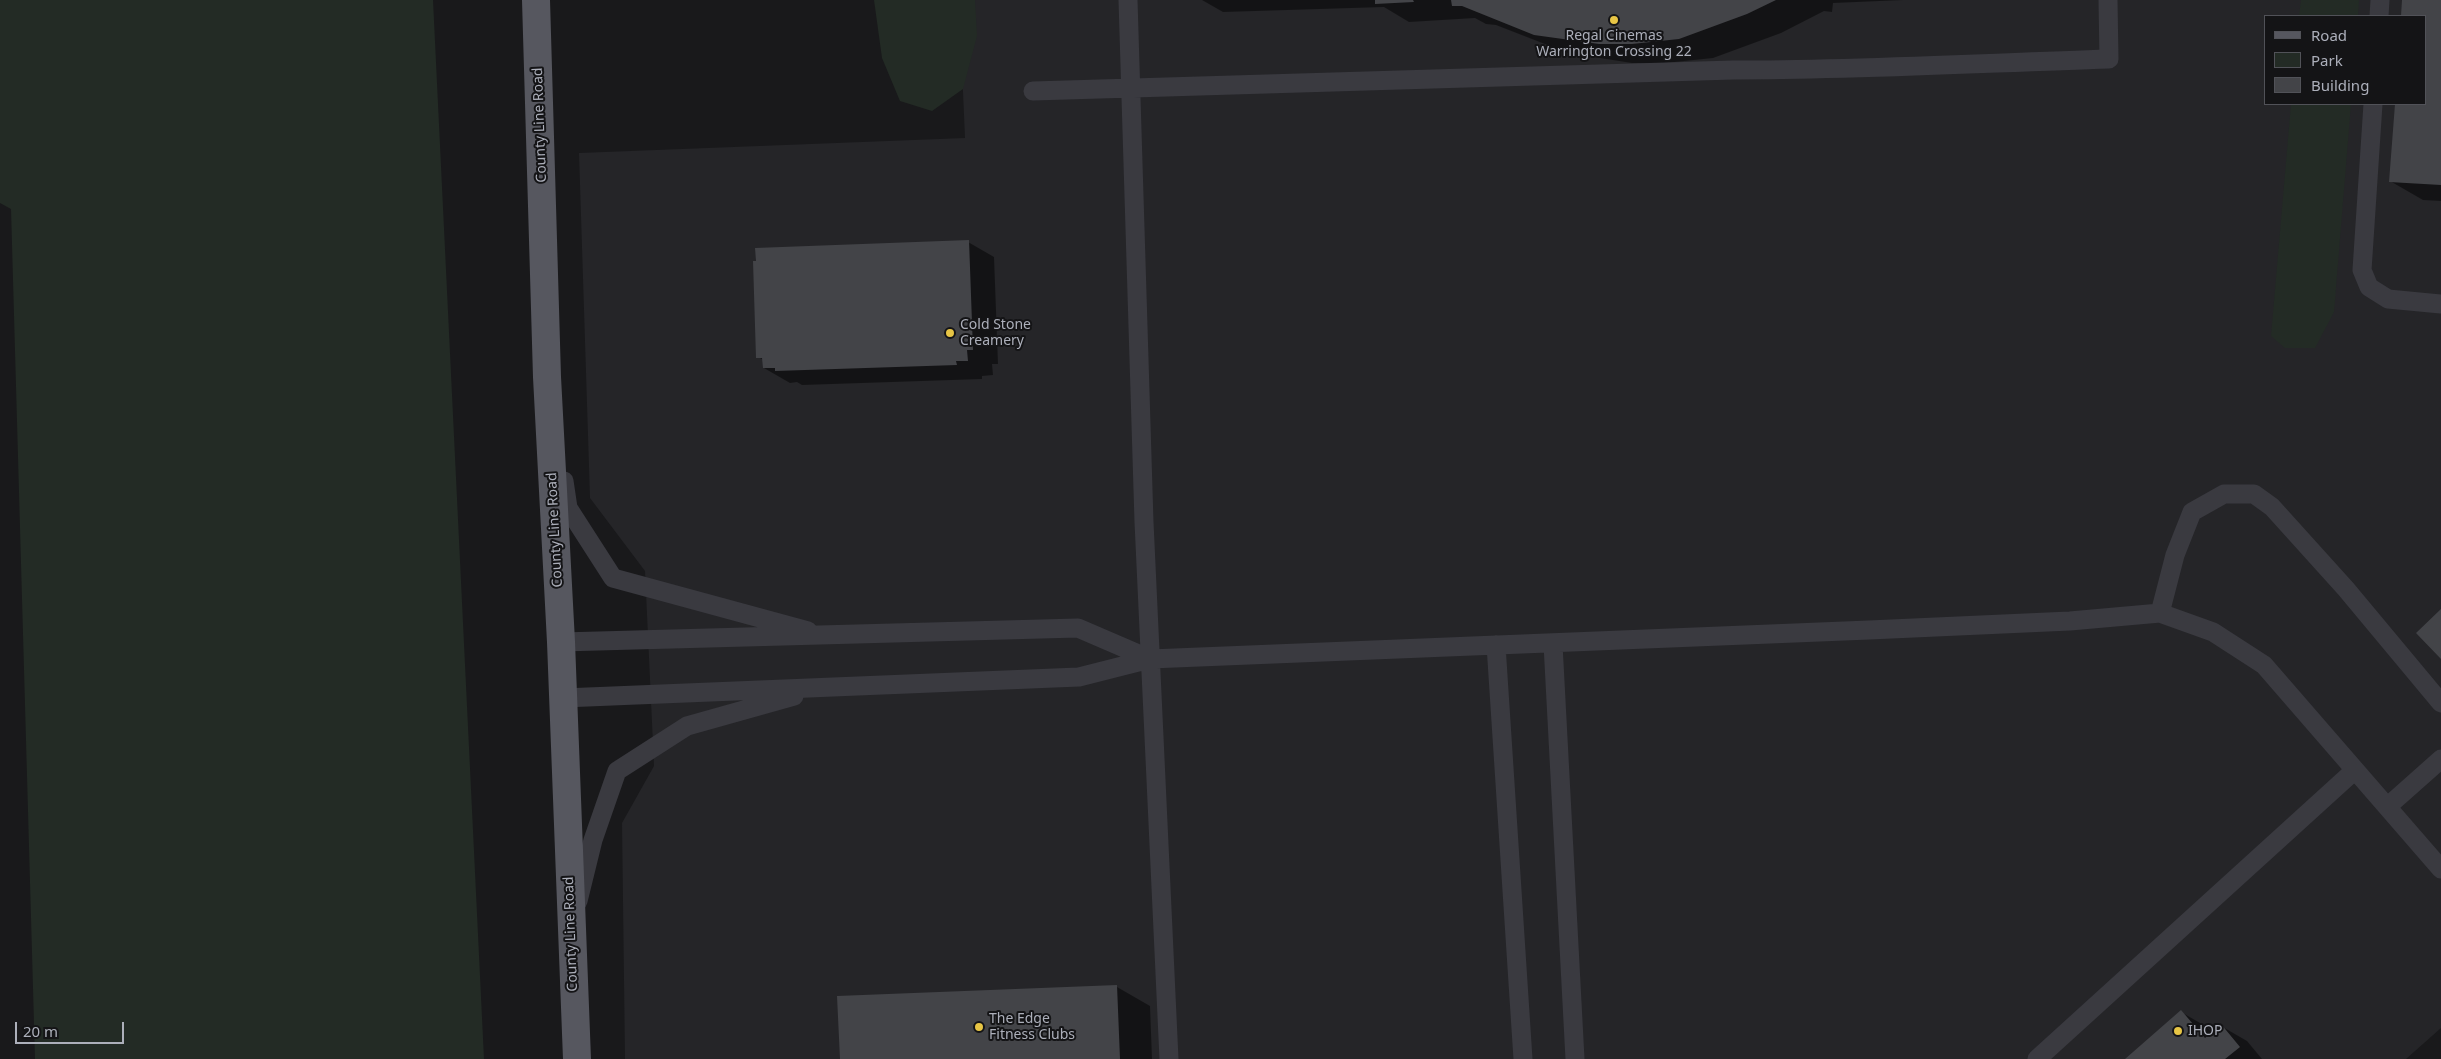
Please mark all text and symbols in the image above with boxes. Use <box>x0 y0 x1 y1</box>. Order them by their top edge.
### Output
marker: Regal Cinemas Warrington Crossing 22 <box>1608 14 1620 26</box>
legend <box>2264 15 2426 105</box>
text: Road <box>2311 25 2347 45</box>
place label: Regal Cinemas Warrington Crossing 22 <box>1536 28 1692 60</box>
text: Park <box>2311 50 2343 70</box>
street label: County Line Road <box>530 67 550 183</box>
text: Building <box>2311 75 2369 95</box>
place label: Cold Stone Creamery <box>960 317 1031 350</box>
marker: Cold Stone Creamery <box>944 327 956 339</box>
street label: County Line Road <box>544 472 566 588</box>
street label: County Line Road <box>561 876 581 992</box>
place label: The Edge Fitness Clubs <box>989 1011 1075 1044</box>
scale bar <box>18 1012 126 1044</box>
text: 20 m <box>23 1021 58 1041</box>
marker: The Edge Fitness Clubs <box>973 1021 985 1033</box>
place label: IHOP <box>2188 1023 2223 1039</box>
marker: IHOP <box>2172 1025 2184 1037</box>

